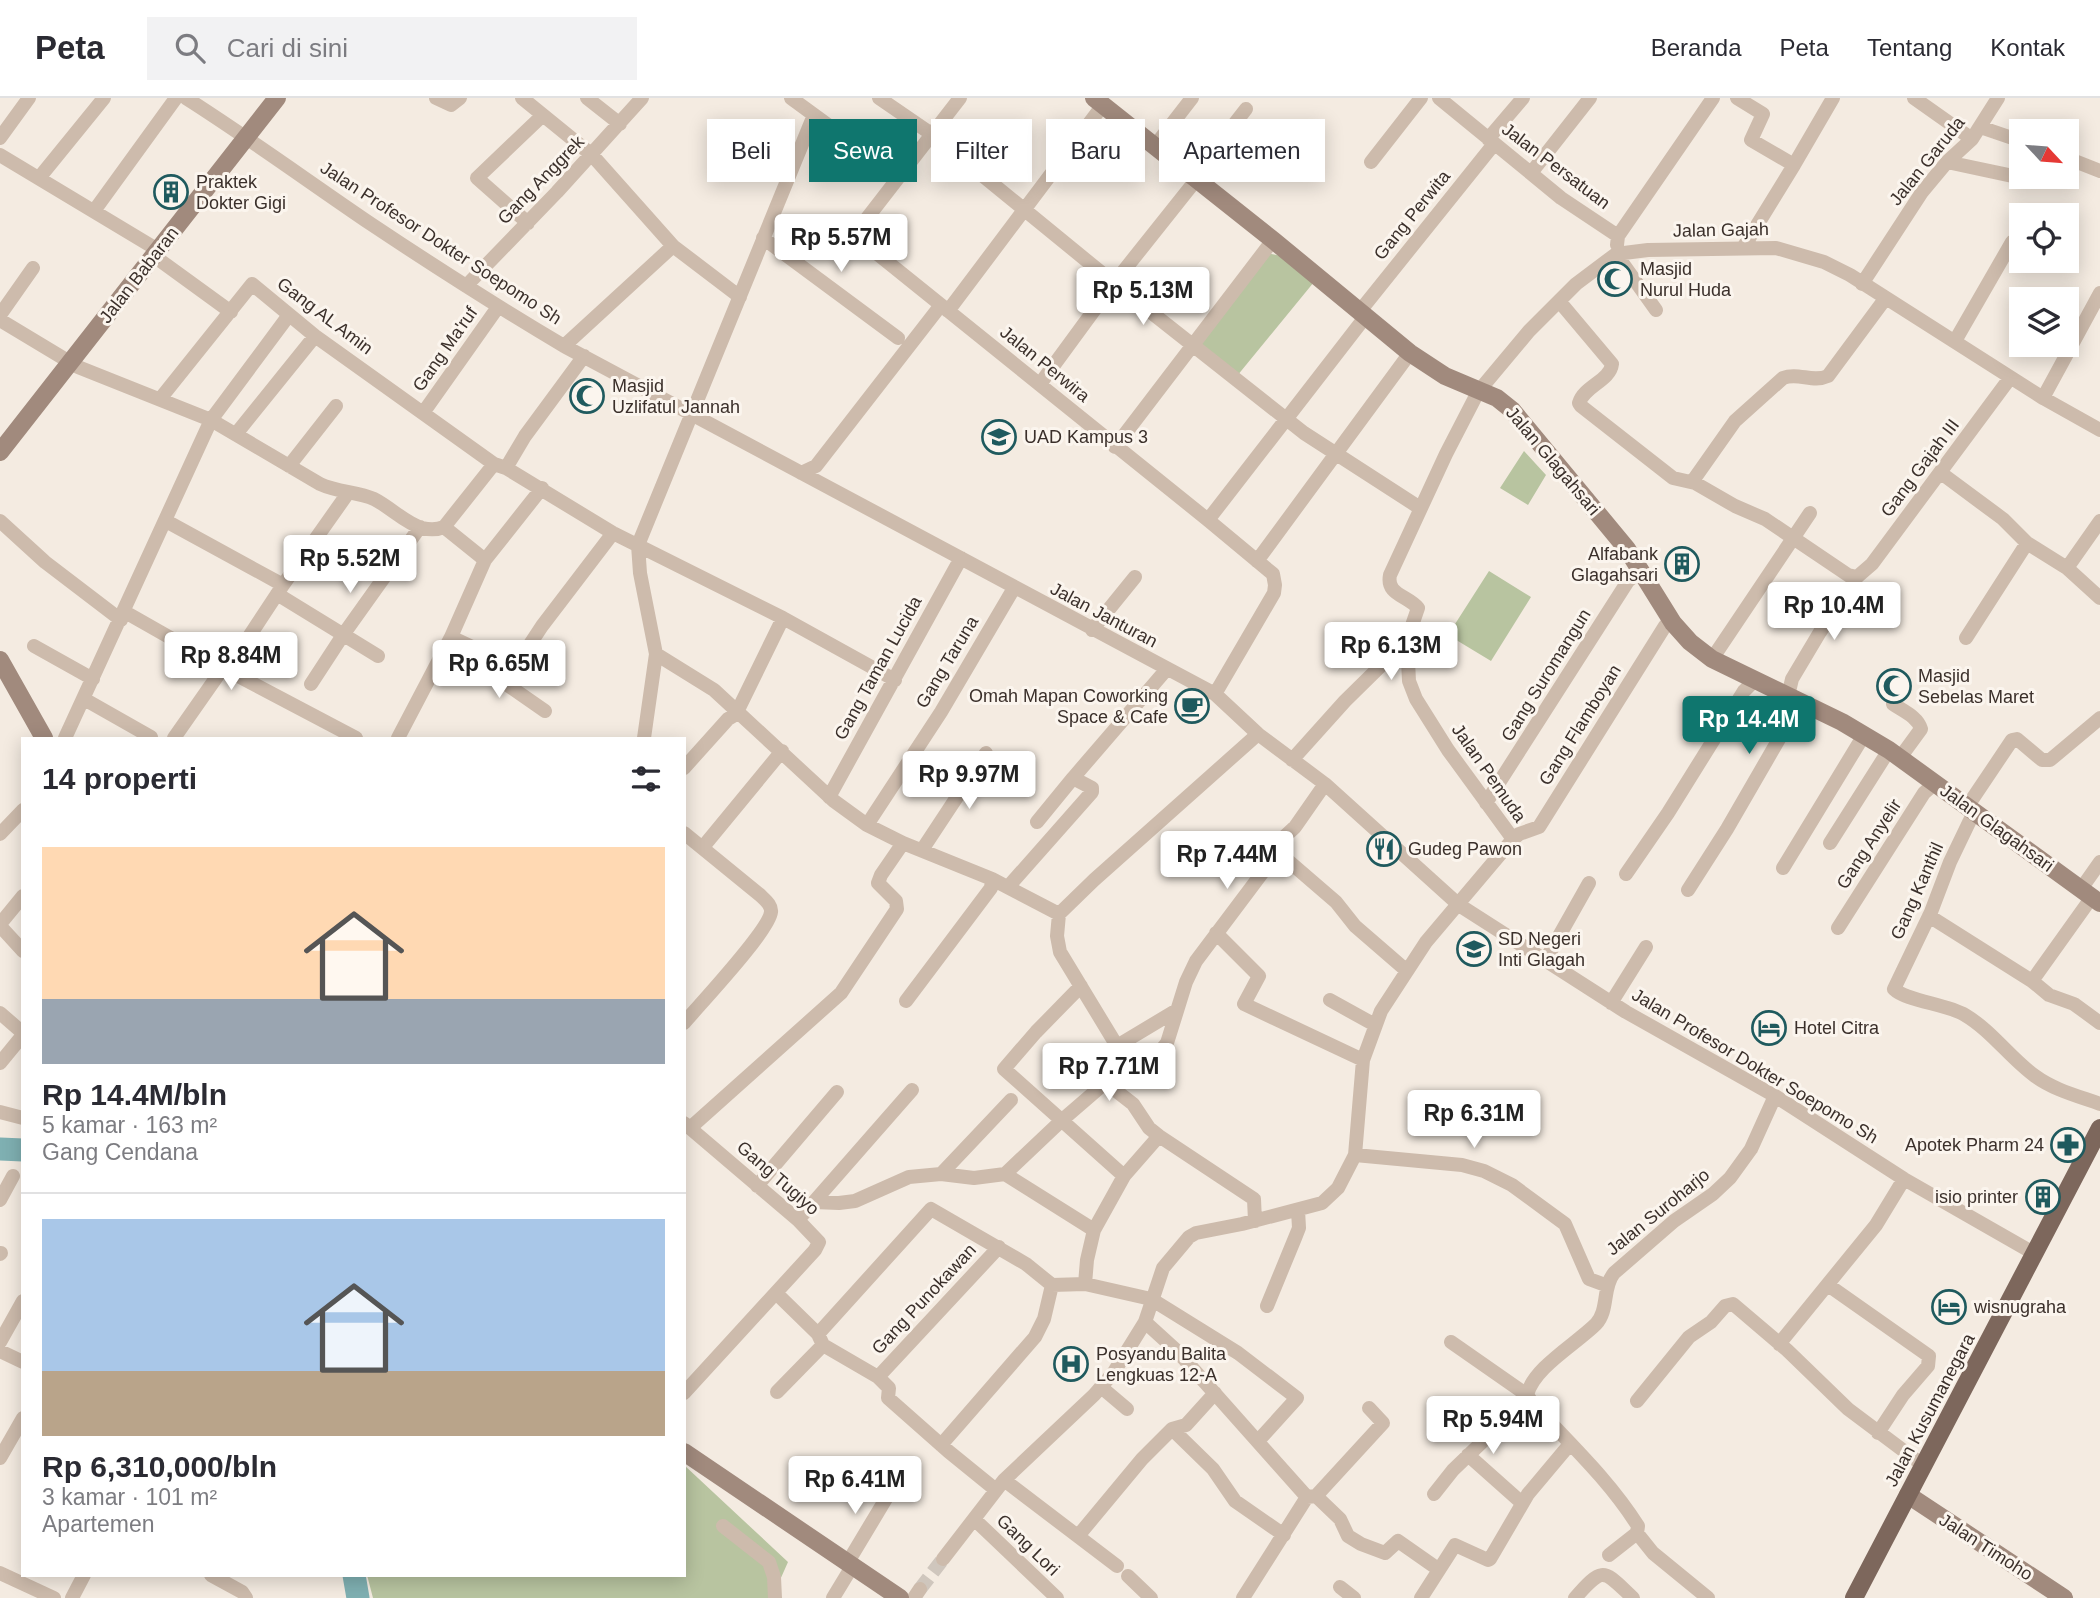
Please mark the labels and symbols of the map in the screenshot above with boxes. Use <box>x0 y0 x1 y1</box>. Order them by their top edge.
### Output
street label: Jalan Garuda <box>1885 112 1969 209</box>
street label: Jalan Persatuan <box>1498 119 1614 213</box>
north arrow <box>2009 119 2079 189</box>
street label: Gang Anggrek <box>494 131 589 228</box>
street label: Jalan Profesor Dokter Soepomo Sh <box>317 158 565 328</box>
street label: Gang Perwita <box>1370 166 1455 264</box>
place label: Praktek Dokter Gigi <box>196 172 286 213</box>
building icon: Praktek Dokter Gigi <box>152 173 190 211</box>
pin: Rp 5.57M <box>769 214 913 274</box>
street label: Jalan Gajah <box>1673 219 1769 241</box>
street label: Jalan Babaran <box>95 223 183 327</box>
place label: Masjid Nurul Huda <box>1640 259 1732 300</box>
mosque icon: Masjid Nurul Huda <box>1596 260 1634 298</box>
pin: Rp 5.13M <box>1071 268 1215 327</box>
street label: Gang AL Amin <box>273 274 377 358</box>
street label: Gang Ma'ruf <box>409 302 482 395</box>
street label: Jalan Perwira <box>996 322 1094 407</box>
place label: Masjid Uzlifatul Jannah <box>612 376 740 417</box>
mosque icon: Masjid Uzlifatul Jannah <box>568 377 606 415</box>
street label: Jalan Glagahsari <box>1502 403 1604 519</box>
street label: Gang Gajah III <box>1877 415 1963 521</box>
school or university icon: UAD Kampus 3 <box>980 418 1018 456</box>
place label: UAD Kampus 3 <box>1024 427 1148 447</box>
pin: Rp 5.52M <box>278 536 422 595</box>
place label: Alfabank Glagahsari <box>1571 544 1659 585</box>
building icon: Alfabank Glagahsari <box>1663 545 1701 583</box>
street label: Jalan Janturan <box>1047 578 1161 652</box>
pin: Rp 10.4M <box>1762 582 1906 642</box>
street label: Gang Taman Lucida <box>830 592 926 743</box>
street label: Gang Suromangun <box>1497 605 1595 745</box>
street label: Gang Taruna <box>912 612 983 712</box>
pin: Rp 6.13M <box>1319 622 1463 682</box>
pin: Rp 8.84M <box>159 632 303 692</box>
pin: Rp 6.65M <box>427 640 571 700</box>
street label: Gang Flamboyan <box>1535 661 1625 789</box>
place label: Masjid Sebelas Maret <box>1918 666 2034 707</box>
mosque icon: Masjid Sebelas Maret <box>1875 667 1913 705</box>
place label: Omah Mapan Coworking Space & Cafe <box>969 686 1168 727</box>
cafe icon: Omah Mapan Coworking Space & Cafe <box>1173 687 1211 725</box>
pin: Rp 14.4M <box>1677 696 1821 756</box>
street label: Jalan Pemuda <box>1448 720 1531 827</box>
pin: Rp 9.97M <box>897 752 1041 811</box>
street label: Jalan Glagahsari <box>1936 780 2058 876</box>
street label: Gang Anyelir <box>1833 795 1905 893</box>
restaurant icon: Gudeg Pawon <box>1365 830 1403 868</box>
pin: Rp 7.44M <box>1155 832 1299 891</box>
place label: Gudeg Pawon <box>1408 839 1522 859</box>
street label: Gang Kanthil <box>1887 839 1947 943</box>
place label: SD Negeri Inti Glagah <box>1498 929 1585 970</box>
school or university icon: SD Negeri Inti Glagah <box>1455 930 1493 968</box>
street label: Jalan Profesor Dokter Soepomo Sh <box>1628 985 1882 1147</box>
hotel icon: Hotel Citra <box>1750 1009 1788 1047</box>
place label: Hotel Citra <box>1794 1018 1880 1038</box>
pin: Rp 7.71M <box>1037 1044 1181 1103</box>
pin: Rp 6.31M <box>1402 1090 1546 1150</box>
pharmacy icon: Apotek Pharm 24 <box>2049 1126 2087 1164</box>
place label: Apotek Pharm 24 <box>1905 1135 2044 1155</box>
street label: Gang Tugiyo <box>733 1137 823 1219</box>
street label: Jalan Suroharjo <box>1603 1165 1713 1259</box>
building icon: isio printer <box>2024 1178 2062 1216</box>
place label: isio printer <box>1935 1187 2018 1207</box>
street label: Gang Punokawan <box>868 1240 980 1358</box>
hotel icon: wisnugraha <box>1930 1288 1968 1326</box>
place label: wisnugraha <box>1973 1297 2067 1317</box>
street label: Jalan Kusumanegara <box>1881 1329 1979 1490</box>
place label: Posyandu Balita Lengkuas 12-A <box>1096 1344 1227 1385</box>
hospital icon: Posyandu Balita Lengkuas 12-A <box>1052 1345 1090 1383</box>
pin: Rp 5.94M <box>1421 1396 1565 1456</box>
pin: Rp 6.41M <box>783 1456 927 1516</box>
street label: Jalan Timoho <box>1936 1509 2036 1585</box>
street label: Gang Lori <box>993 1510 1063 1580</box>

